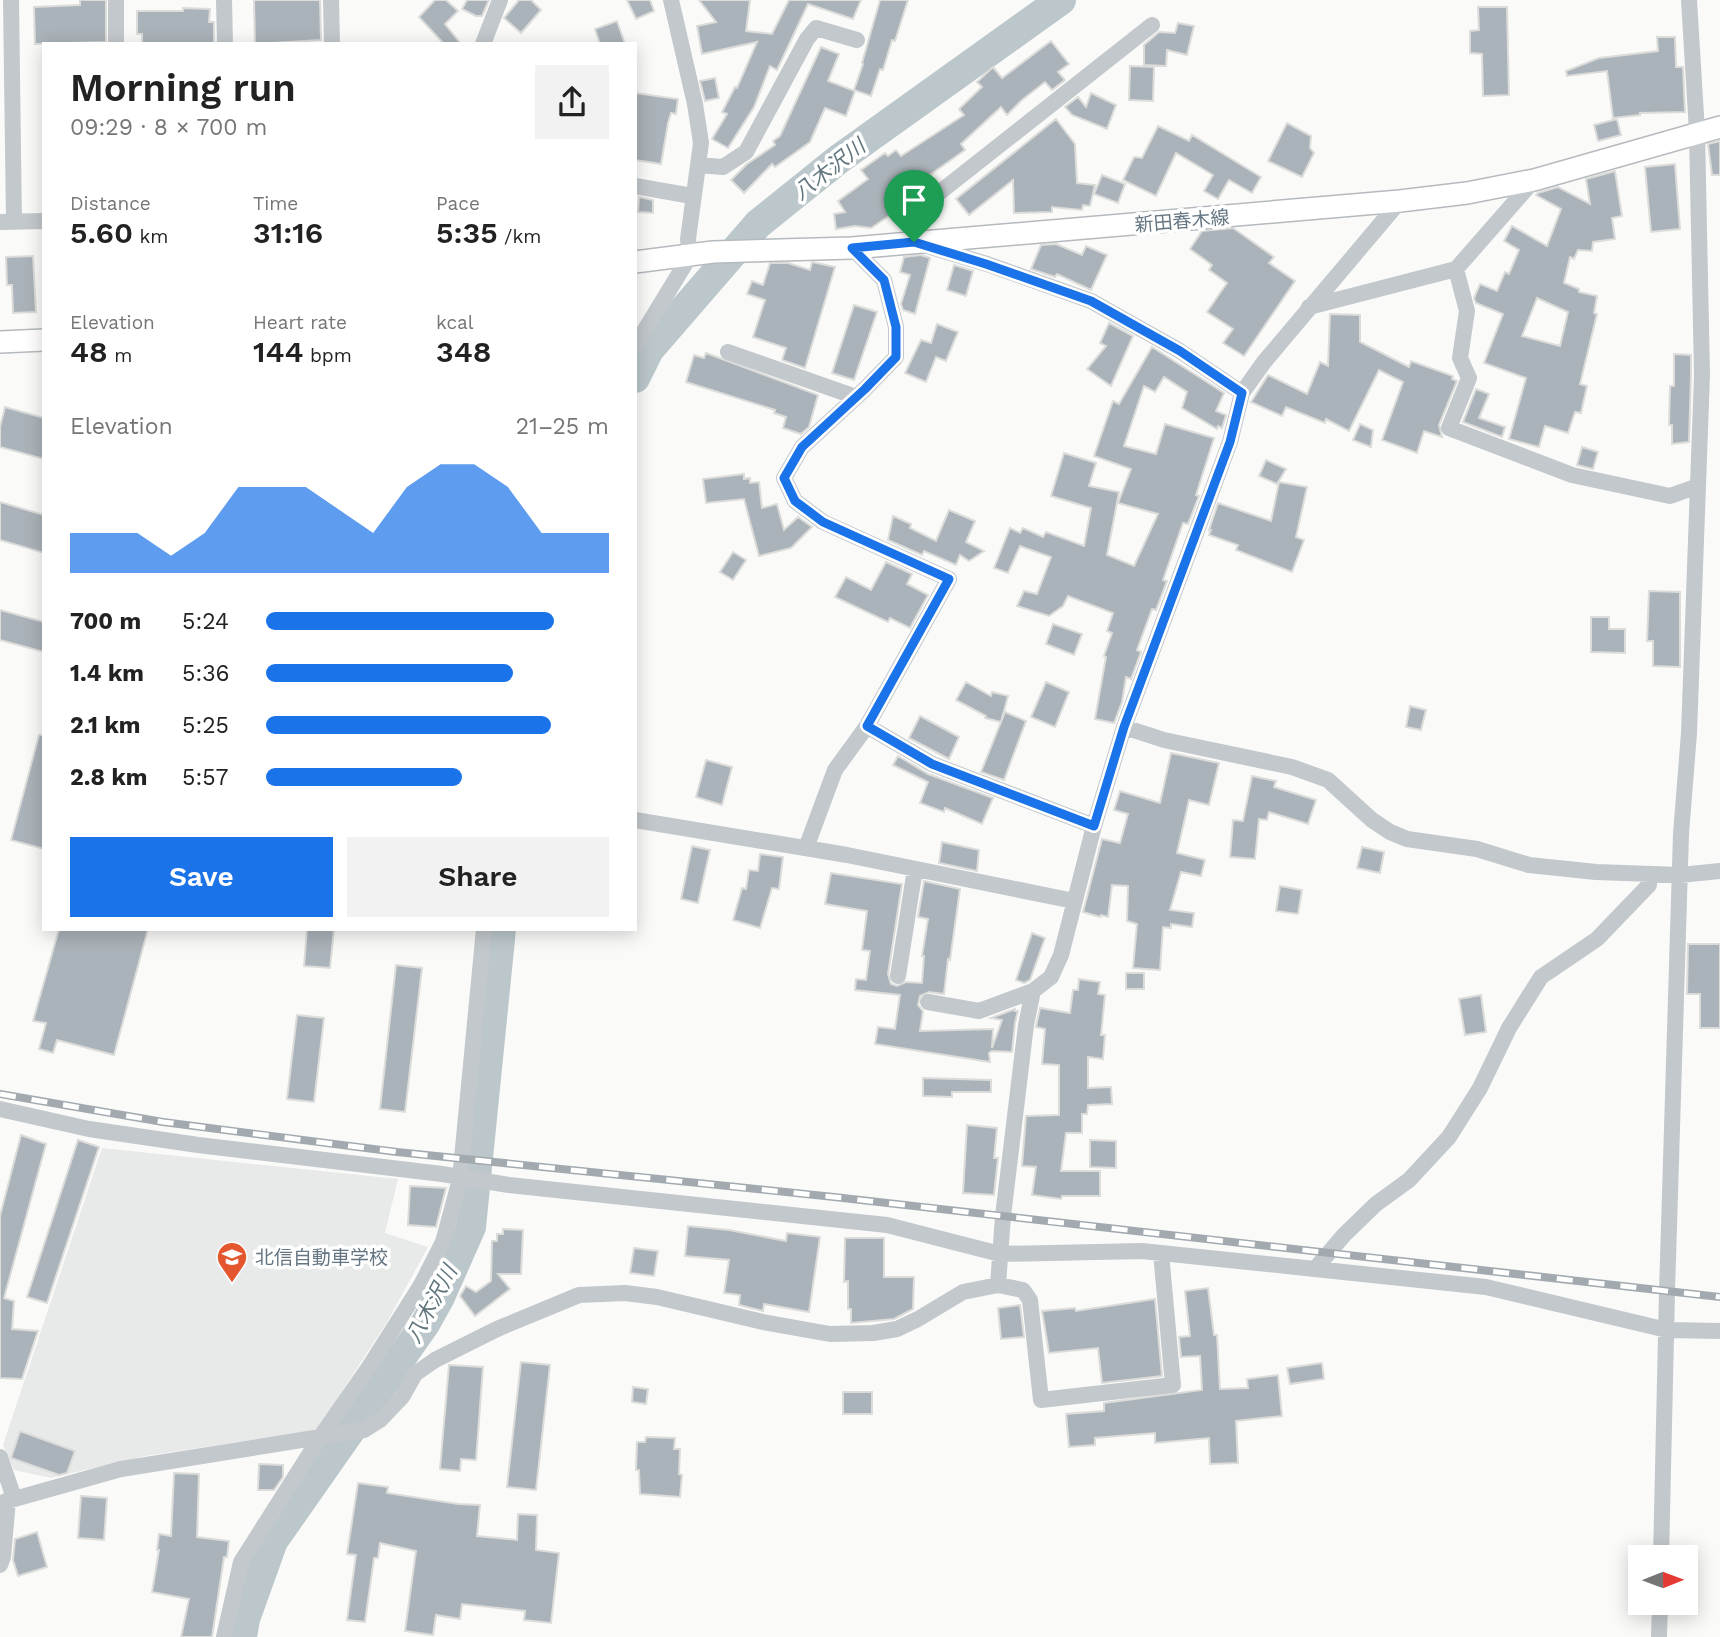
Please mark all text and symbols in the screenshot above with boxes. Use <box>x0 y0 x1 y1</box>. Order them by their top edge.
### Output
button: share <box>535 65 609 139</box>
text: Morning run <box>70 66 296 110</box>
text: 09:29 · 8 × 700 m <box>70 114 267 141</box>
water label: 八木沢川 <box>788 132 871 205</box>
pin <box>884 170 944 242</box>
icon: arrive <box>895 181 933 219</box>
text: Distance <box>70 192 151 215</box>
text: Time <box>253 192 298 215</box>
text: Pace <box>436 192 480 215</box>
street label: 新田春木線 <box>1134 205 1230 237</box>
text: 5.60 <box>70 215 133 250</box>
text: 31:16 <box>253 215 323 250</box>
text: 5:35 <box>436 215 498 250</box>
text: km <box>133 225 168 248</box>
text: /km <box>498 225 541 248</box>
text: Elevation <box>70 311 155 334</box>
text: Heart rate <box>253 311 347 334</box>
text: kcal <box>436 311 474 334</box>
text: 48 <box>70 334 108 369</box>
text: 144 <box>253 334 303 369</box>
text: 348 <box>436 334 491 369</box>
text: m <box>108 344 132 367</box>
text: bpm <box>303 344 352 367</box>
text: Elevation <box>70 413 173 440</box>
text: 21–25 m <box>516 413 609 440</box>
text: 700 m <box>70 608 141 635</box>
text: 5:24 <box>182 608 229 635</box>
text: 1.4 km <box>70 660 144 687</box>
text: 5:36 <box>182 660 230 687</box>
text: 2.1 km <box>70 712 141 739</box>
text: 5:25 <box>182 712 229 739</box>
text: 2.8 km <box>70 764 147 791</box>
text: 5:57 <box>182 764 228 791</box>
button: Save <box>70 837 333 917</box>
button: Share <box>347 837 609 917</box>
school or university icon: 北信自動車学校 <box>215 1240 249 1284</box>
place label: 北信自動車学校 <box>255 1246 388 1269</box>
water label: 八木沢川 <box>400 1259 463 1347</box>
north arrow <box>1628 1545 1698 1615</box>
map controls <box>1628 1545 1698 1615</box>

